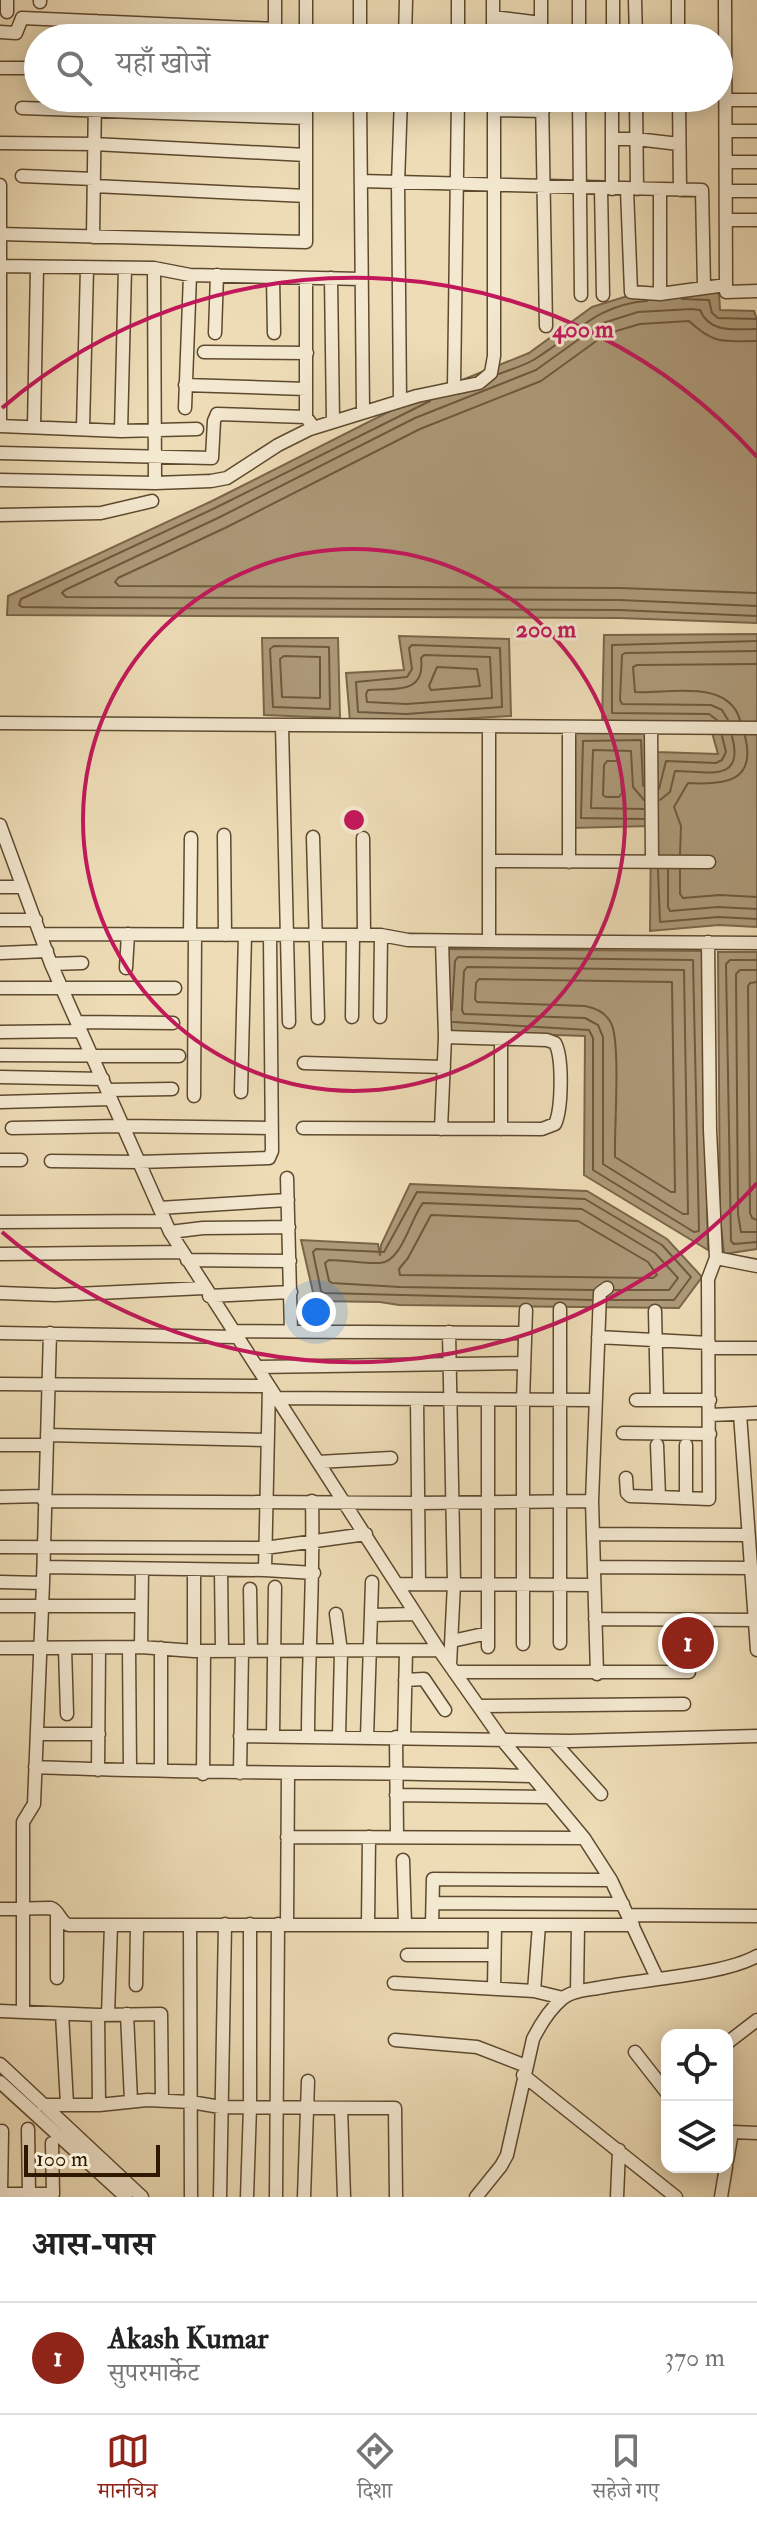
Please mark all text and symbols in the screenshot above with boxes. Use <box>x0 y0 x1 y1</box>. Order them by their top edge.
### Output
search box <box>24 24 733 112</box>
text: यहाँ खोजें <box>116 45 210 82</box>
icon: search <box>52 46 96 90</box>
text: 400 m <box>551 314 614 345</box>
text: 200 m <box>516 614 577 645</box>
centre of rings <box>340 806 368 834</box>
your location <box>296 1292 336 1332</box>
pin: 1 <box>662 1613 714 1673</box>
map controls <box>661 2029 733 2173</box>
button: locate <box>661 2029 733 2101</box>
button: layers <box>661 2101 733 2173</box>
scale bar <box>24 2141 160 2177</box>
text: 100 m <box>36 2145 88 2173</box>
text: आस-पास <box>32 2223 155 2266</box>
text: Akash Kumar <box>108 2320 269 2357</box>
text: 1 <box>53 2342 63 2374</box>
text: 370 m <box>664 2342 725 2374</box>
text: सुपरमार्केट <box>108 2357 199 2389</box>
tab: मानचित्र <box>98 2429 157 2512</box>
tab: दिशा <box>353 2429 397 2512</box>
tab: सहेजे गए <box>592 2429 659 2512</box>

